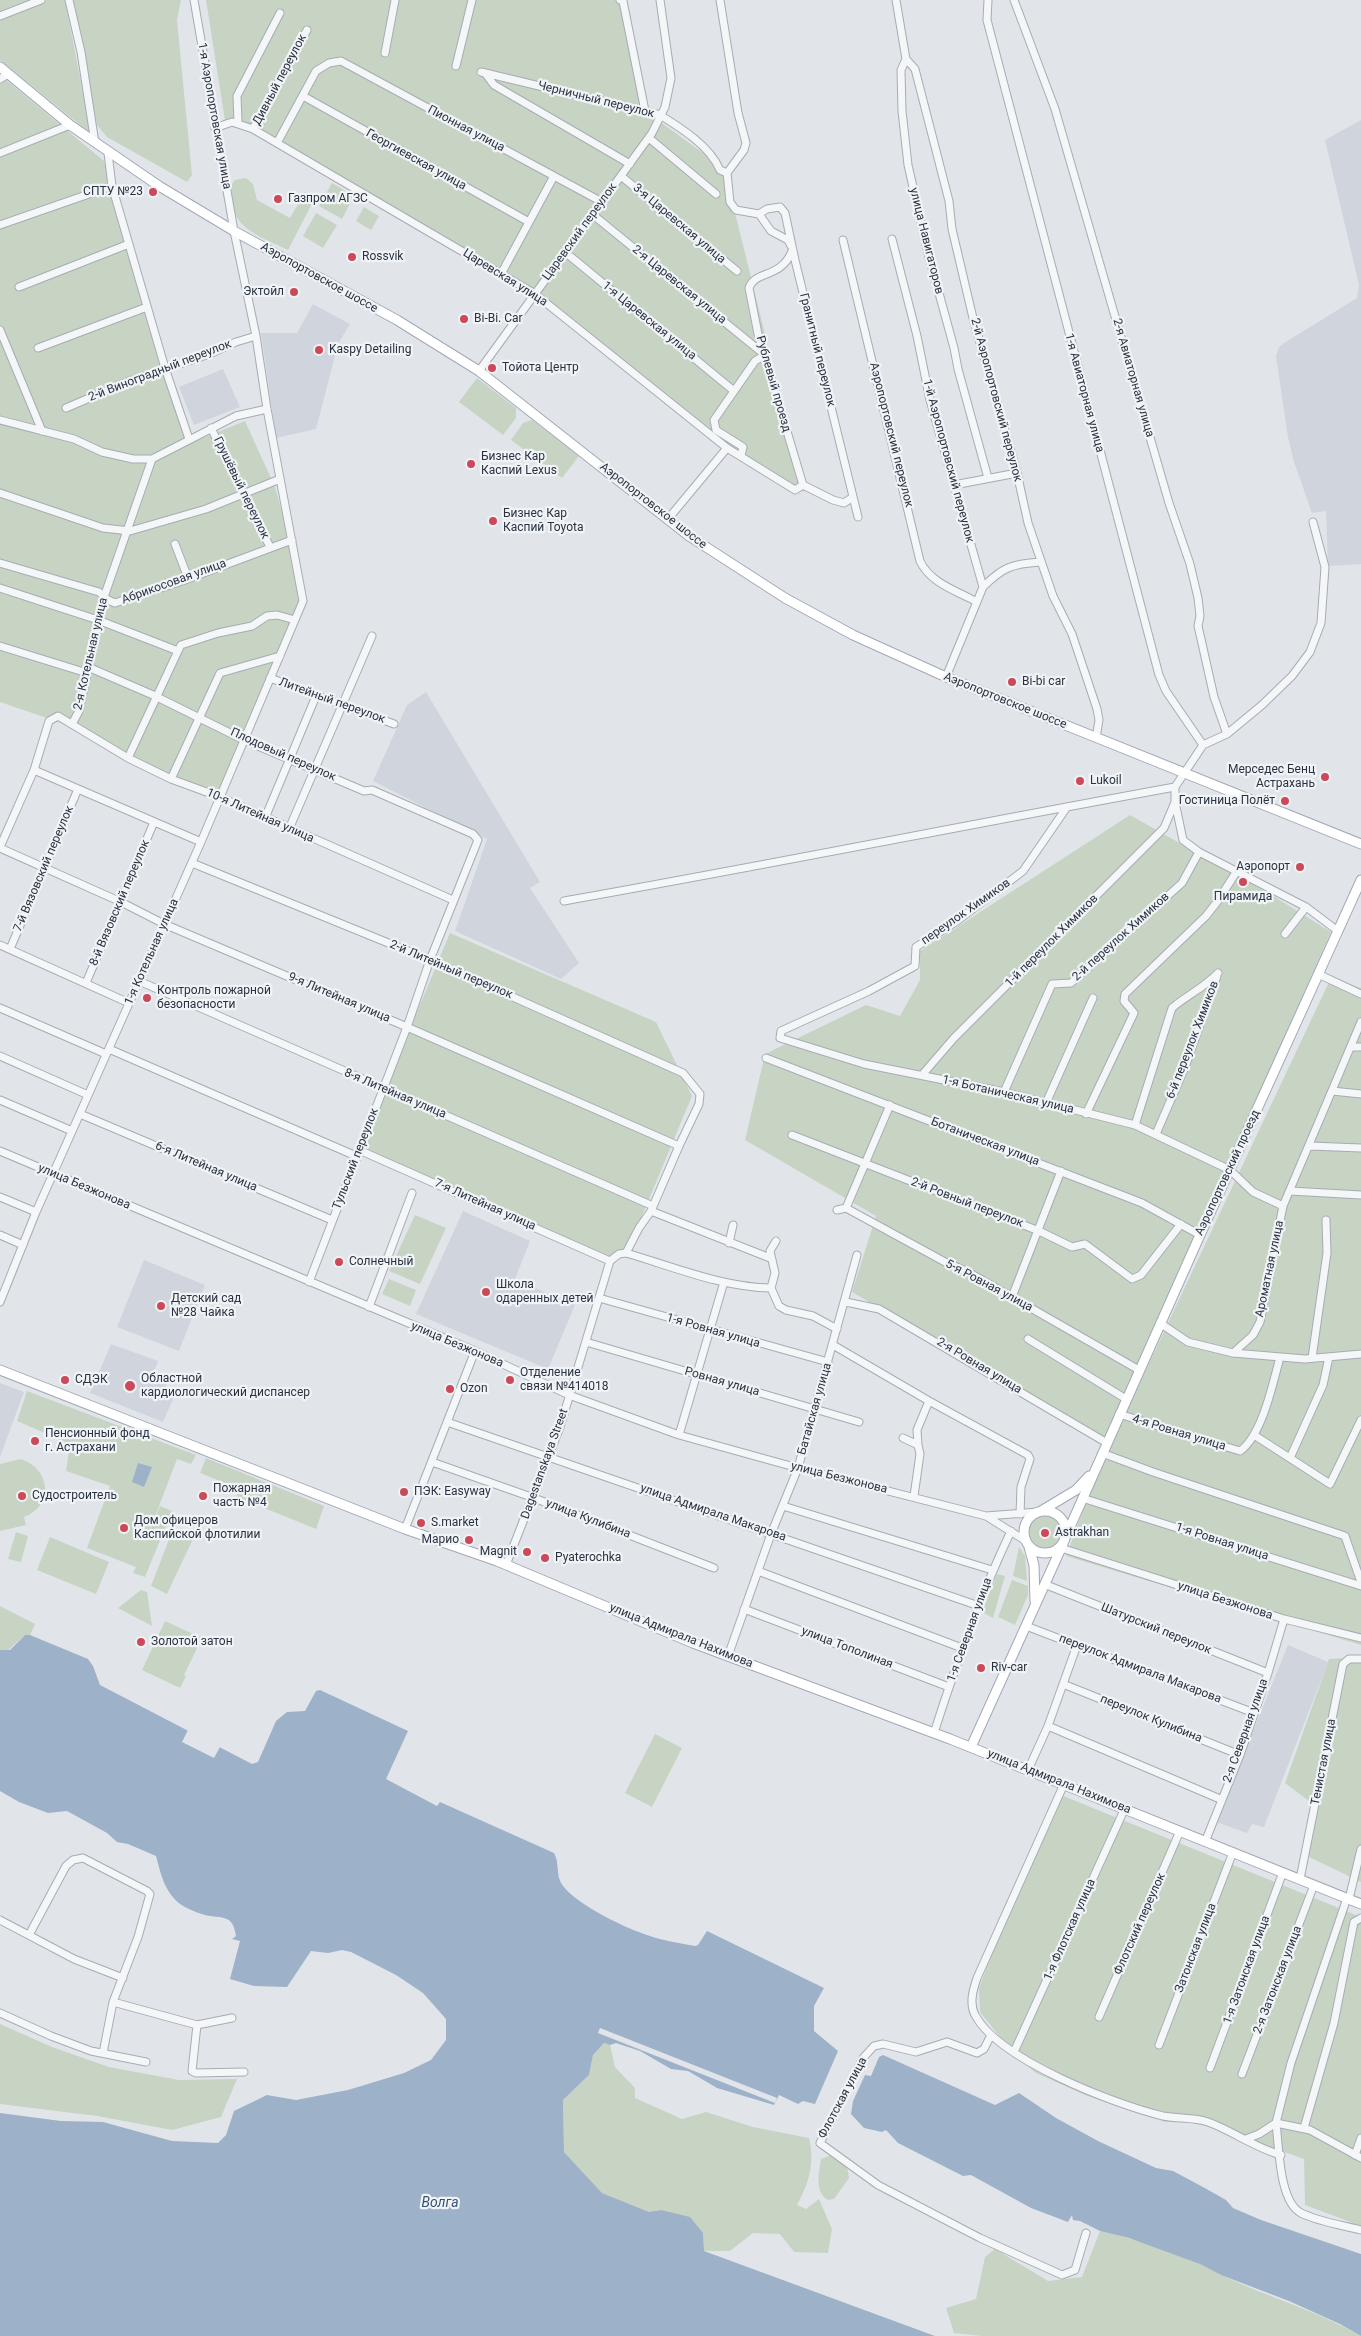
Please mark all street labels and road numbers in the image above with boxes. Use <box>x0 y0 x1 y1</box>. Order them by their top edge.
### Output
street label: Дивный переулок <box>250 32 310 128</box>
street label: 1-я Аэропортовская улица <box>194 42 234 190</box>
street label: Черничный переулок <box>536 79 656 121</box>
street label: Пионная улица <box>425 103 507 155</box>
street label: Георгиевская улица <box>363 126 469 194</box>
street label: Царевский переулок <box>540 180 620 284</box>
street label: 3-я Царевская улица <box>630 181 728 267</box>
street label: улица Навигаторов <box>906 186 946 296</box>
street label: Аэропортовское шоссе <box>258 240 380 316</box>
street label: 2-я Царевская улица <box>629 243 729 327</box>
street label: Царевская улица <box>460 246 550 310</box>
street label: 1-я Царевская улица <box>599 279 699 363</box>
street label: Гранитный переулок <box>796 292 838 408</box>
street label: 2-й Аэропортовский переулок <box>967 317 1025 483</box>
street label: 2-я Авиаторная улица <box>1109 317 1157 439</box>
street label: 1-я Авиаторная улица <box>1061 332 1107 454</box>
street label: Рублевый проезд <box>752 334 794 434</box>
street label: 2-й Виноградный переулок <box>87 337 233 405</box>
street label: Аэропортовский переулок <box>866 361 916 509</box>
street label: 1-й Аэропортовский переулок <box>919 378 977 544</box>
street label: Грушёвый переулок <box>210 435 272 541</box>
street label: Аэропортовское шоссе <box>597 460 709 552</box>
street label: Абрикосовая улица <box>120 556 228 608</box>
street label: 2-я Котельная улица <box>71 596 111 712</box>
street label: Аэропортовское шоссе <box>941 670 1069 732</box>
street label: Литейный переулок <box>277 675 387 727</box>
street label: Плодовый переулок <box>228 725 338 785</box>
street label: 10-я Литейная улица <box>204 786 316 846</box>
street label: 7-й Вязовский переулок <box>11 804 77 934</box>
street label: 8-й Вязовский переулок <box>87 838 153 968</box>
street label: переулок Химиков <box>919 876 1013 948</box>
street label: 2-й переулок Химиков <box>1070 890 1172 984</box>
street label: 1-й переулок Химиков <box>1003 892 1101 990</box>
street label: 1-я Котельная улица <box>122 897 182 1007</box>
street label: 2-й Литейный переулок <box>387 938 515 1002</box>
street label: 9-я Литейная улица <box>286 970 392 1026</box>
street label: 6-й переулок Химиков <box>1164 979 1222 1101</box>
street label: 8-я Литейная улица <box>342 1066 448 1122</box>
street label: 1-я Ботаническая улица <box>941 1073 1075 1117</box>
street label: Тульский переулок <box>330 1106 382 1212</box>
street label: Аэропортовский проезд <box>1193 1108 1263 1238</box>
street label: Ботаническая улица <box>929 1115 1041 1169</box>
street label: 6-я Литейная улица <box>153 1139 259 1195</box>
street label: улица Безжонова <box>36 1161 132 1213</box>
street label: 2-й Ровный переулок <box>909 1175 1025 1231</box>
street label: 7-я Литейная улица <box>432 1176 538 1234</box>
street label: Ароматная улица <box>1253 1219 1287 1319</box>
street label: 5-я Ровная улица <box>943 1257 1035 1315</box>
street label: 1-я Ровная улица <box>665 1311 761 1351</box>
street label: улица Безжонова <box>409 1319 505 1371</box>
street label: 2-я Ровная улица <box>934 1335 1024 1397</box>
street label: Батайская улица <box>795 1361 835 1457</box>
street label: Ровная улица <box>683 1364 761 1400</box>
street label: Dagestanskaya Street <box>518 1407 572 1521</box>
street label: 4-я Ровная улица <box>1131 1412 1227 1454</box>
street label: улица Безжонова <box>789 1459 889 1497</box>
street label: улица Адмирала Макарова <box>638 1481 788 1545</box>
street label: улица Кулибина <box>544 1496 632 1542</box>
street label: 1-я Ровная улица <box>1174 1520 1270 1564</box>
street label: 1-я Северная улица <box>944 1576 996 1684</box>
street label: улица Безжонова <box>1176 1579 1274 1623</box>
street label: Шатурский переулок <box>1099 1600 1213 1658</box>
street label: улица Адмирала Нахимова <box>607 1601 755 1671</box>
street label: улица Тополиная <box>799 1624 895 1672</box>
street label: переулок Адмирала Макарова <box>1057 1631 1223 1707</box>
street label: 2-я Северная улица <box>1220 1677 1272 1785</box>
street label: переулок Кулибина <box>1098 1692 1204 1746</box>
street label: Тенистая улица <box>1309 1718 1339 1806</box>
street label: улица Адмирала Нахимова <box>985 1747 1133 1817</box>
street label: Флотский переулок <box>1111 1871 1169 1977</box>
street label: 1-я Флотская улица <box>1041 1877 1099 1983</box>
street label: Затонская улица <box>1172 1901 1220 1995</box>
street label: 1-я Затонская улица <box>1221 1914 1273 2026</box>
street label: 2-я Затонская улица <box>1251 1924 1305 2036</box>
street label: Флотская улица <box>816 2055 870 2141</box>

